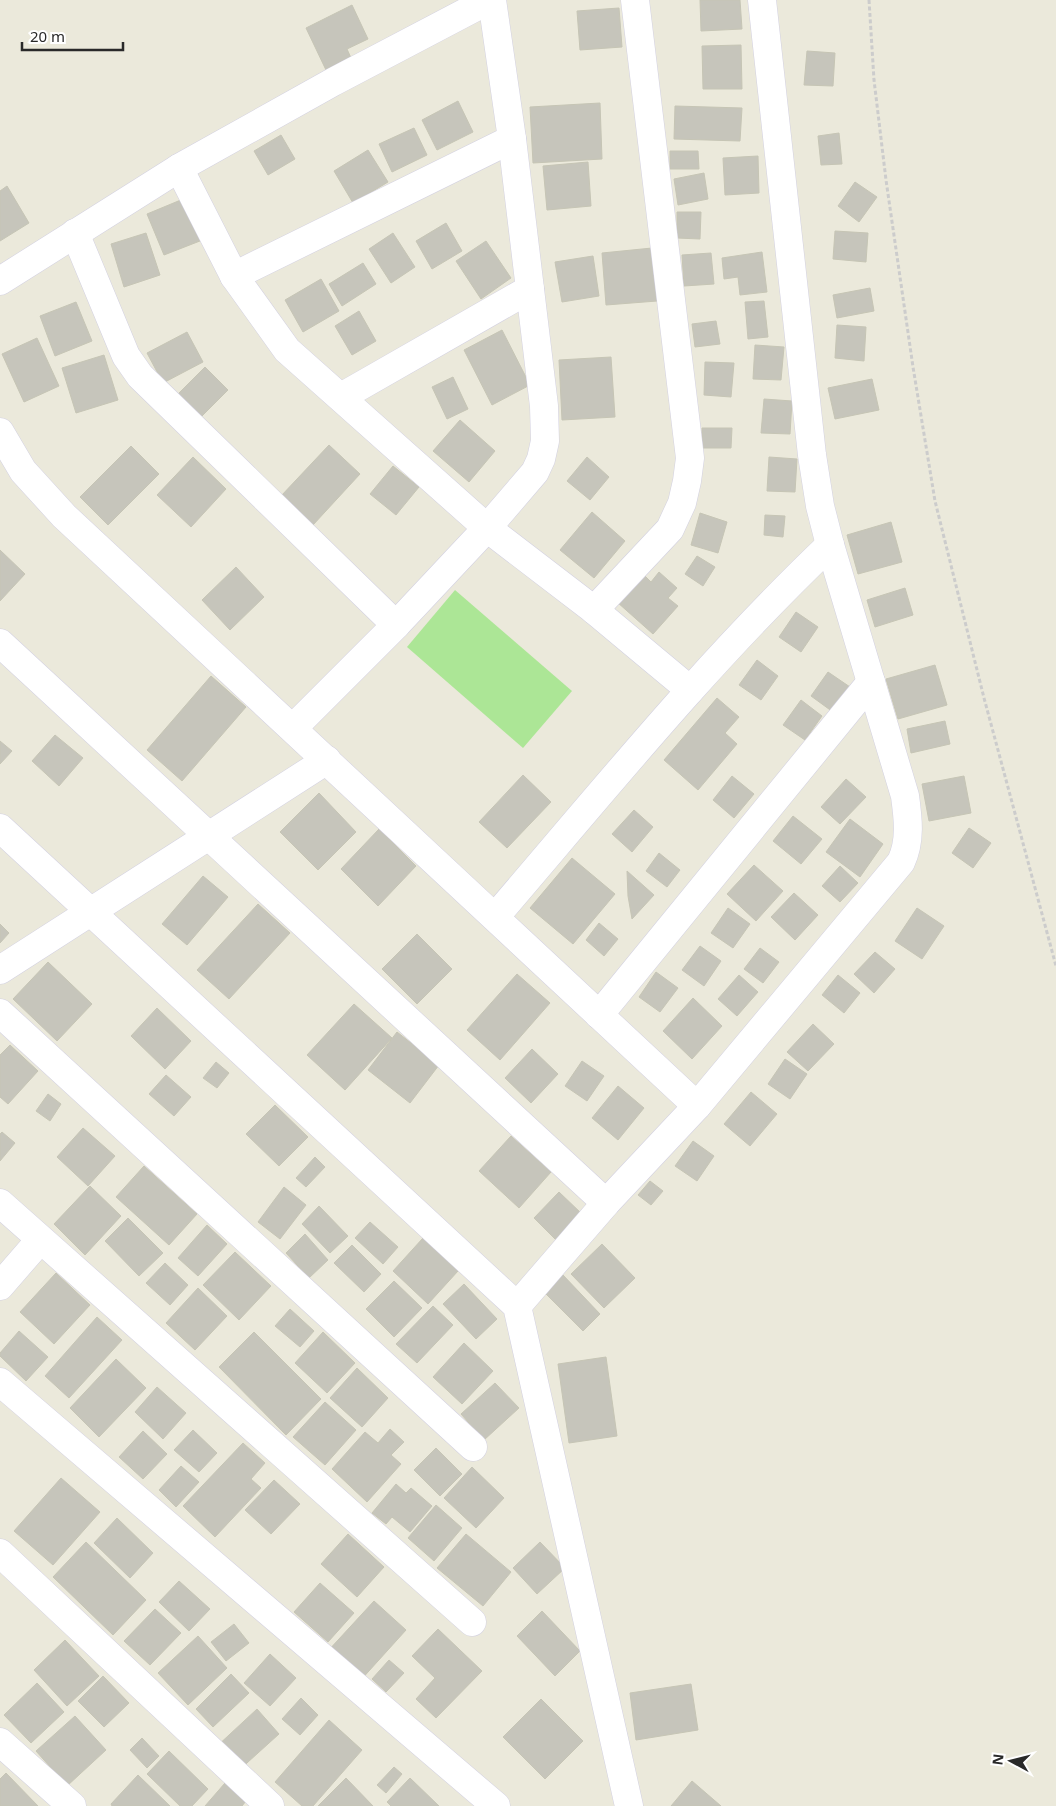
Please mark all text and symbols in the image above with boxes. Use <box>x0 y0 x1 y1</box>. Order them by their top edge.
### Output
scale bar <box>22 20 124 52</box>
text: 20 m <box>30 26 65 46</box>
north arrow <box>986 1736 1036 1786</box>
text: N <box>987 1753 1008 1766</box>

